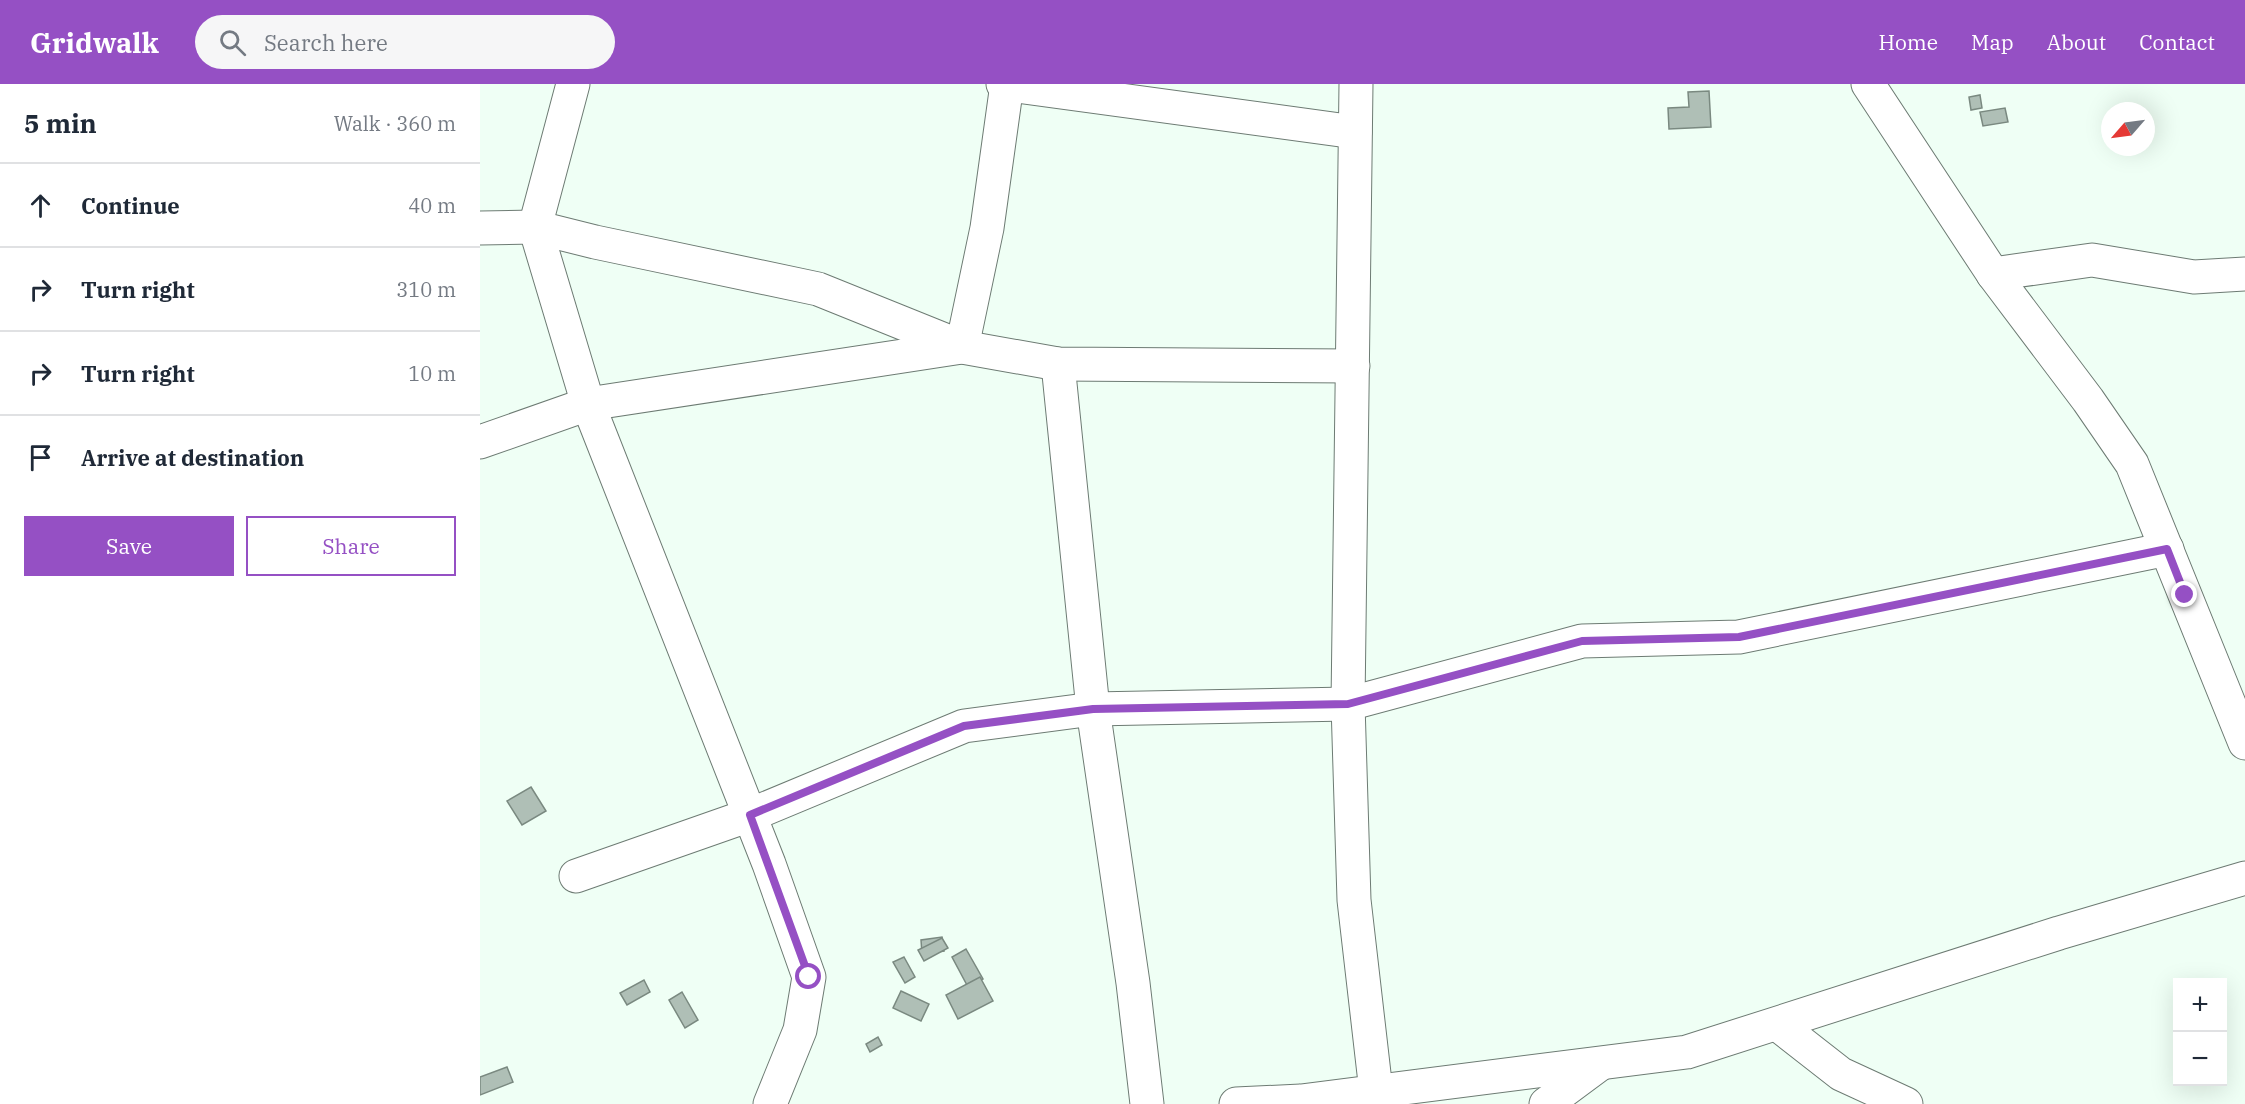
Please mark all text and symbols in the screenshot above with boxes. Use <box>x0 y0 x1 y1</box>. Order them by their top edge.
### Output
search box <box>195 15 615 69</box>
text: Gridwalk <box>30 24 159 61</box>
icon: search <box>216 26 249 59</box>
text: Search here <box>264 28 388 57</box>
text: Home <box>1878 28 1938 56</box>
text: Map <box>1971 28 2014 56</box>
text: About <box>2047 28 2106 56</box>
text: Contact <box>2139 28 2215 56</box>
north arrow <box>2101 102 2155 156</box>
text: 5 min <box>24 106 97 140</box>
text: Walk · 360 m <box>334 110 456 137</box>
icon: ahead <box>24 189 57 222</box>
text: Continue <box>81 191 180 220</box>
text: 40 m <box>408 192 456 219</box>
icon: right <box>24 273 57 306</box>
text: Turn right <box>81 275 195 304</box>
text: 310 m <box>396 276 456 303</box>
icon: right <box>24 357 57 390</box>
text: Turn right <box>81 359 195 388</box>
text: 10 m <box>408 360 456 387</box>
icon: arrive <box>24 441 57 474</box>
text: Arrive at destination <box>81 443 304 472</box>
button: Save <box>24 516 234 576</box>
button: Share <box>246 516 456 576</box>
route end <box>2171 581 2197 607</box>
route start <box>795 963 821 989</box>
map controls <box>2173 978 2227 1086</box>
button: + <box>2173 978 2227 1032</box>
button: − <box>2173 1032 2227 1086</box>

